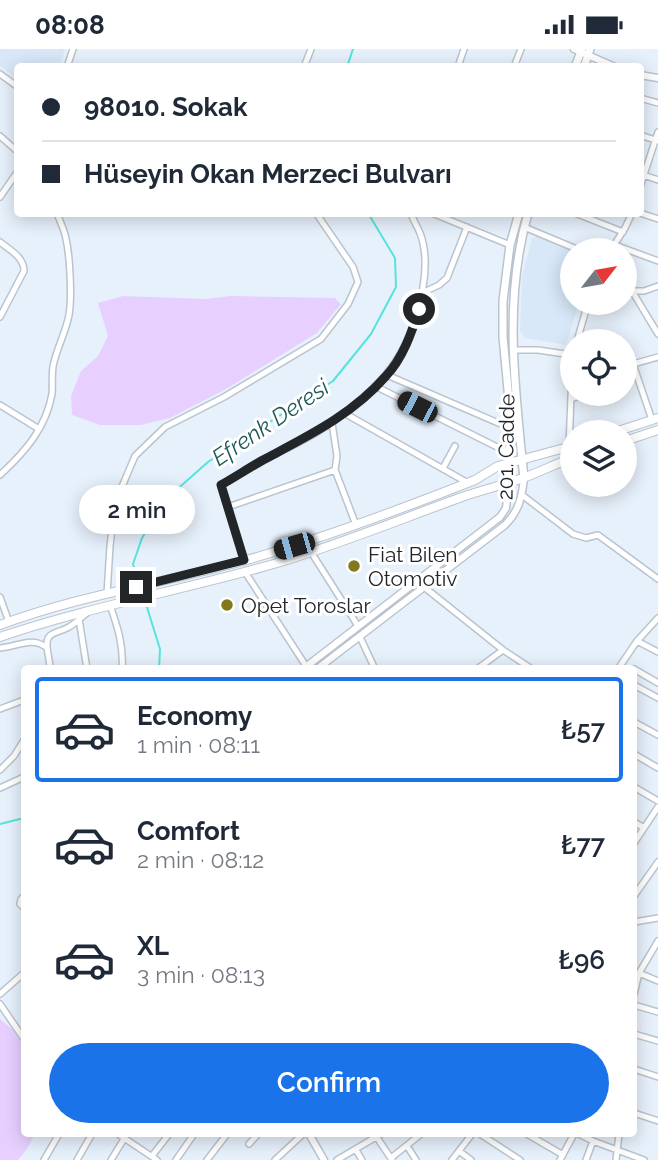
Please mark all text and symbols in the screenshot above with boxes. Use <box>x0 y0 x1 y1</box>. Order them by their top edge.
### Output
text: 08:08 <box>35 10 105 40</box>
text: 98010. Sokak <box>84 92 247 122</box>
text: Hüseyin Okan Merzeci Bulvarı <box>84 159 452 189</box>
north arrow <box>560 238 637 315</box>
map controls <box>560 238 637 497</box>
route start <box>403 293 435 325</box>
button: locate <box>560 329 637 406</box>
water label: Efrenk Deresi <box>206 372 334 471</box>
car <box>394 388 441 426</box>
street label: 201. Cadde <box>493 394 519 500</box>
button: layers <box>560 420 637 497</box>
callout: 2 min <box>78 485 194 535</box>
text: 2 min <box>108 496 166 523</box>
car <box>271 530 318 562</box>
place label: Fiat Bilen Otomotiv <box>368 542 458 591</box>
marker: Fiat Bilen Otomotiv <box>346 558 362 574</box>
route end <box>120 571 152 603</box>
place label: Opet Toroslar <box>241 593 371 618</box>
marker: Opet Toroslar <box>219 597 235 613</box>
icon: car <box>53 698 116 761</box>
text: Economy <box>137 701 252 731</box>
text: ₺57 <box>561 715 605 745</box>
text: 1 min · 08:11 <box>137 731 260 758</box>
icon: car <box>53 813 116 876</box>
text: Comfort <box>137 816 240 846</box>
text: ₺77 <box>561 830 605 860</box>
text: 2 min · 08:12 <box>137 846 264 873</box>
icon: car <box>53 928 116 991</box>
text: XL <box>137 931 169 961</box>
text: ₺96 <box>559 945 605 975</box>
text: 3 min · 08:13 <box>137 961 265 988</box>
button: Confirm <box>49 1043 609 1123</box>

